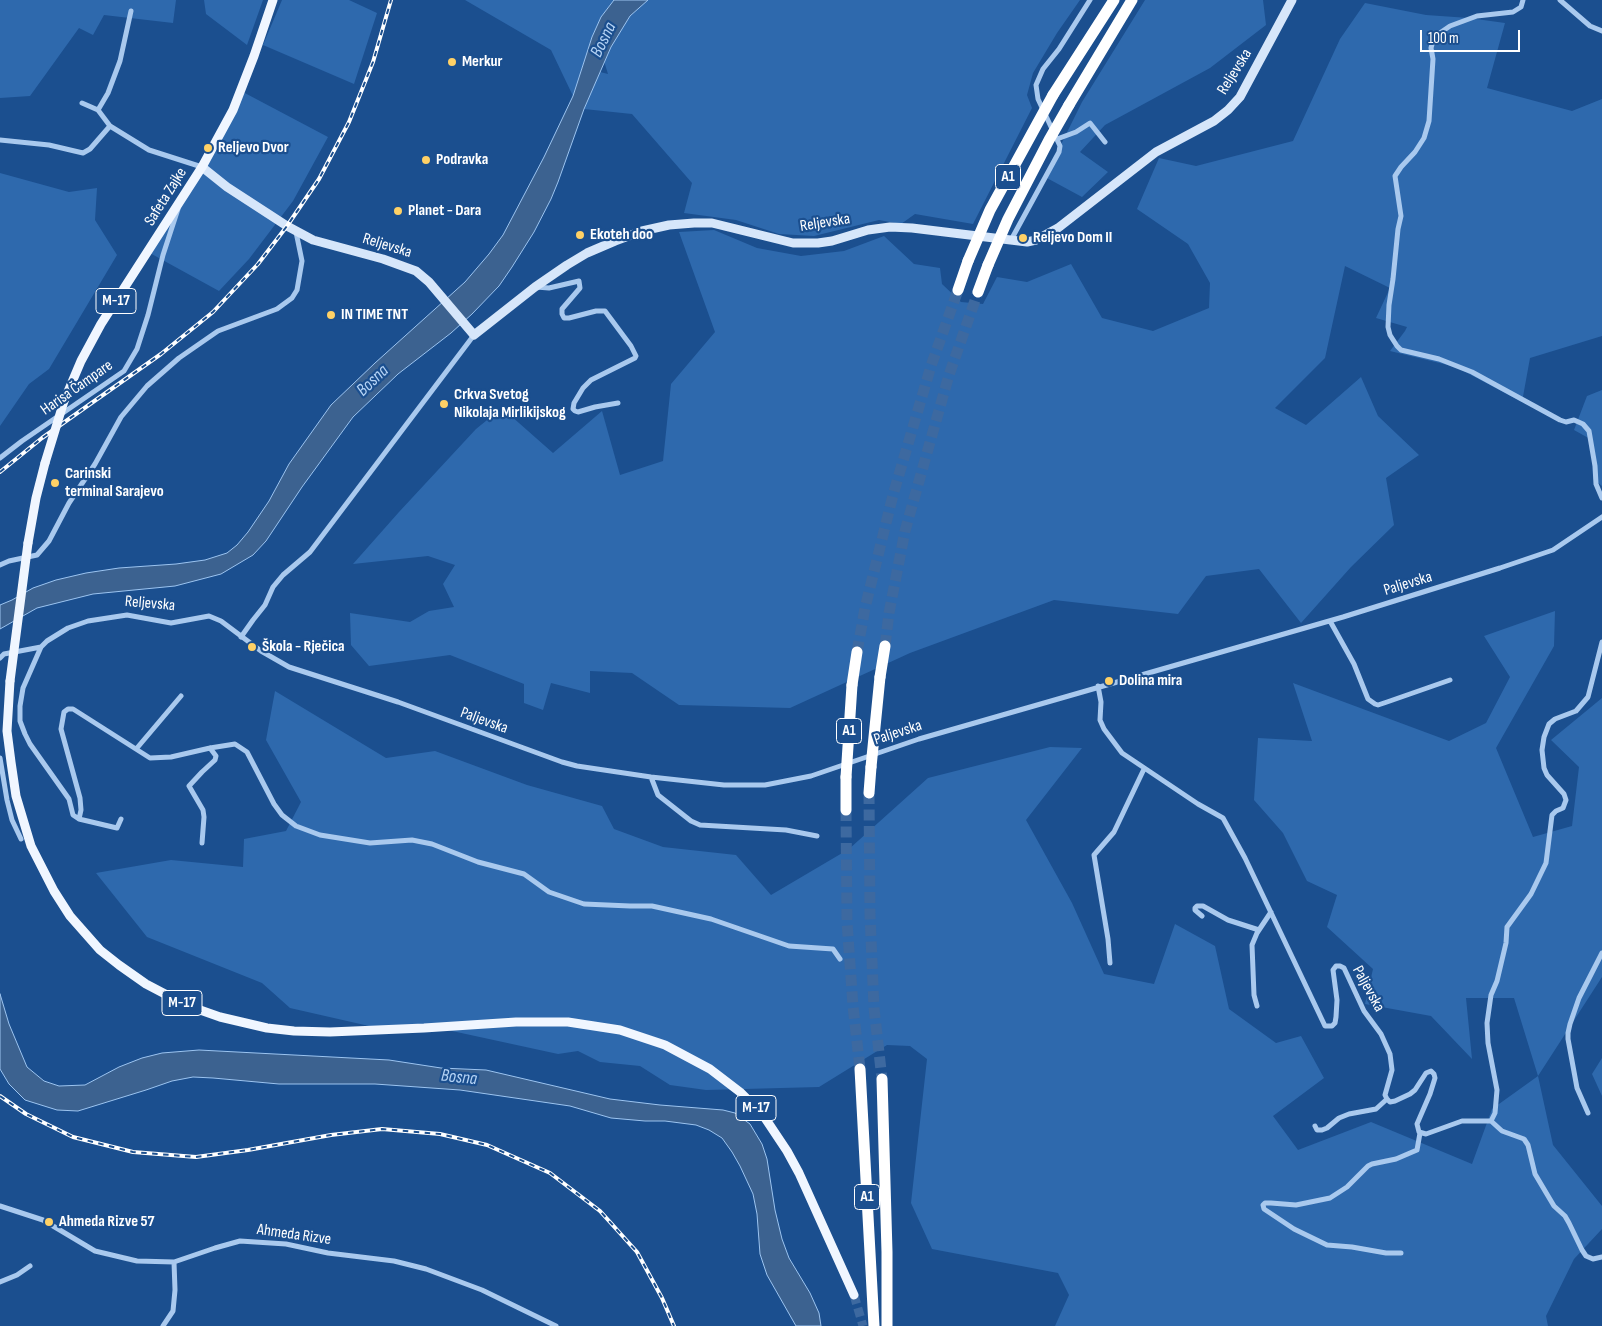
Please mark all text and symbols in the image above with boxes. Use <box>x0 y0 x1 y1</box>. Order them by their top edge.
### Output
water label: Bosna <box>586 19 622 61</box>
scale bar <box>1422 20 1522 52</box>
text: 100 m <box>1428 29 1459 48</box>
street label: Reljevska <box>1214 46 1256 98</box>
place label: Merkur <box>462 52 503 72</box>
marker: Merkur <box>446 56 458 68</box>
place label: Reljevo Dvor <box>218 138 289 158</box>
marker: Reljevo Dvor <box>202 142 214 154</box>
place label: Podravka <box>436 150 488 170</box>
marker: Podravka <box>420 154 432 166</box>
street label: Safeta Zajke <box>141 164 191 230</box>
road number: A1 <box>996 164 1020 190</box>
place label: Planet - Dara <box>408 201 481 221</box>
marker: Planet - Dara <box>392 205 404 217</box>
street label: Reljevska <box>799 210 851 236</box>
place label: Ekoteh doo <box>590 225 653 245</box>
place label: Reljevo Dom II <box>1033 228 1112 248</box>
street label: Reljevska <box>360 229 414 263</box>
marker: Ekoteh doo <box>574 229 586 241</box>
marker: Reljevo Dom II <box>1017 232 1029 244</box>
road number: M-17 <box>96 288 136 314</box>
place label: IN TIME TNT <box>341 305 408 325</box>
marker: IN TIME TNT <box>325 309 337 321</box>
street label: Harisa Čampare <box>37 356 117 420</box>
water label: Bosna <box>352 361 394 401</box>
place label: Crkva Svetog Nikolaja Mirlikijskog <box>454 385 566 423</box>
marker: Crkva Svetog Nikolaja Mirlikijskog <box>438 398 450 410</box>
place label: Carinski terminal Sarajevo <box>65 464 164 502</box>
marker: Carinski terminal Sarajevo <box>49 477 61 489</box>
street label: Paljevska <box>1382 568 1434 600</box>
street label: Reljevska <box>124 592 176 616</box>
place label: Škola - Rječica <box>262 637 345 657</box>
marker: Škola - Rječica <box>246 641 258 653</box>
place label: Dolina mira <box>1119 671 1182 691</box>
marker: Dolina mira <box>1103 675 1115 687</box>
street label: Paljevska <box>458 704 510 738</box>
street label: Paljevska <box>872 716 924 750</box>
road number: A1 <box>836 718 862 744</box>
street label: Paljevska <box>1348 963 1388 1015</box>
road number: M-17 <box>162 990 202 1016</box>
water label: Bosna <box>440 1065 478 1091</box>
road number: M-17 <box>736 1096 776 1120</box>
road number: A1 <box>854 1184 880 1210</box>
place label: Ahmeda Rizve 57 <box>59 1212 155 1232</box>
marker: Ahmeda Rizve 57 <box>43 1216 55 1228</box>
street label: Ahmeda Rizve <box>256 1220 332 1250</box>

